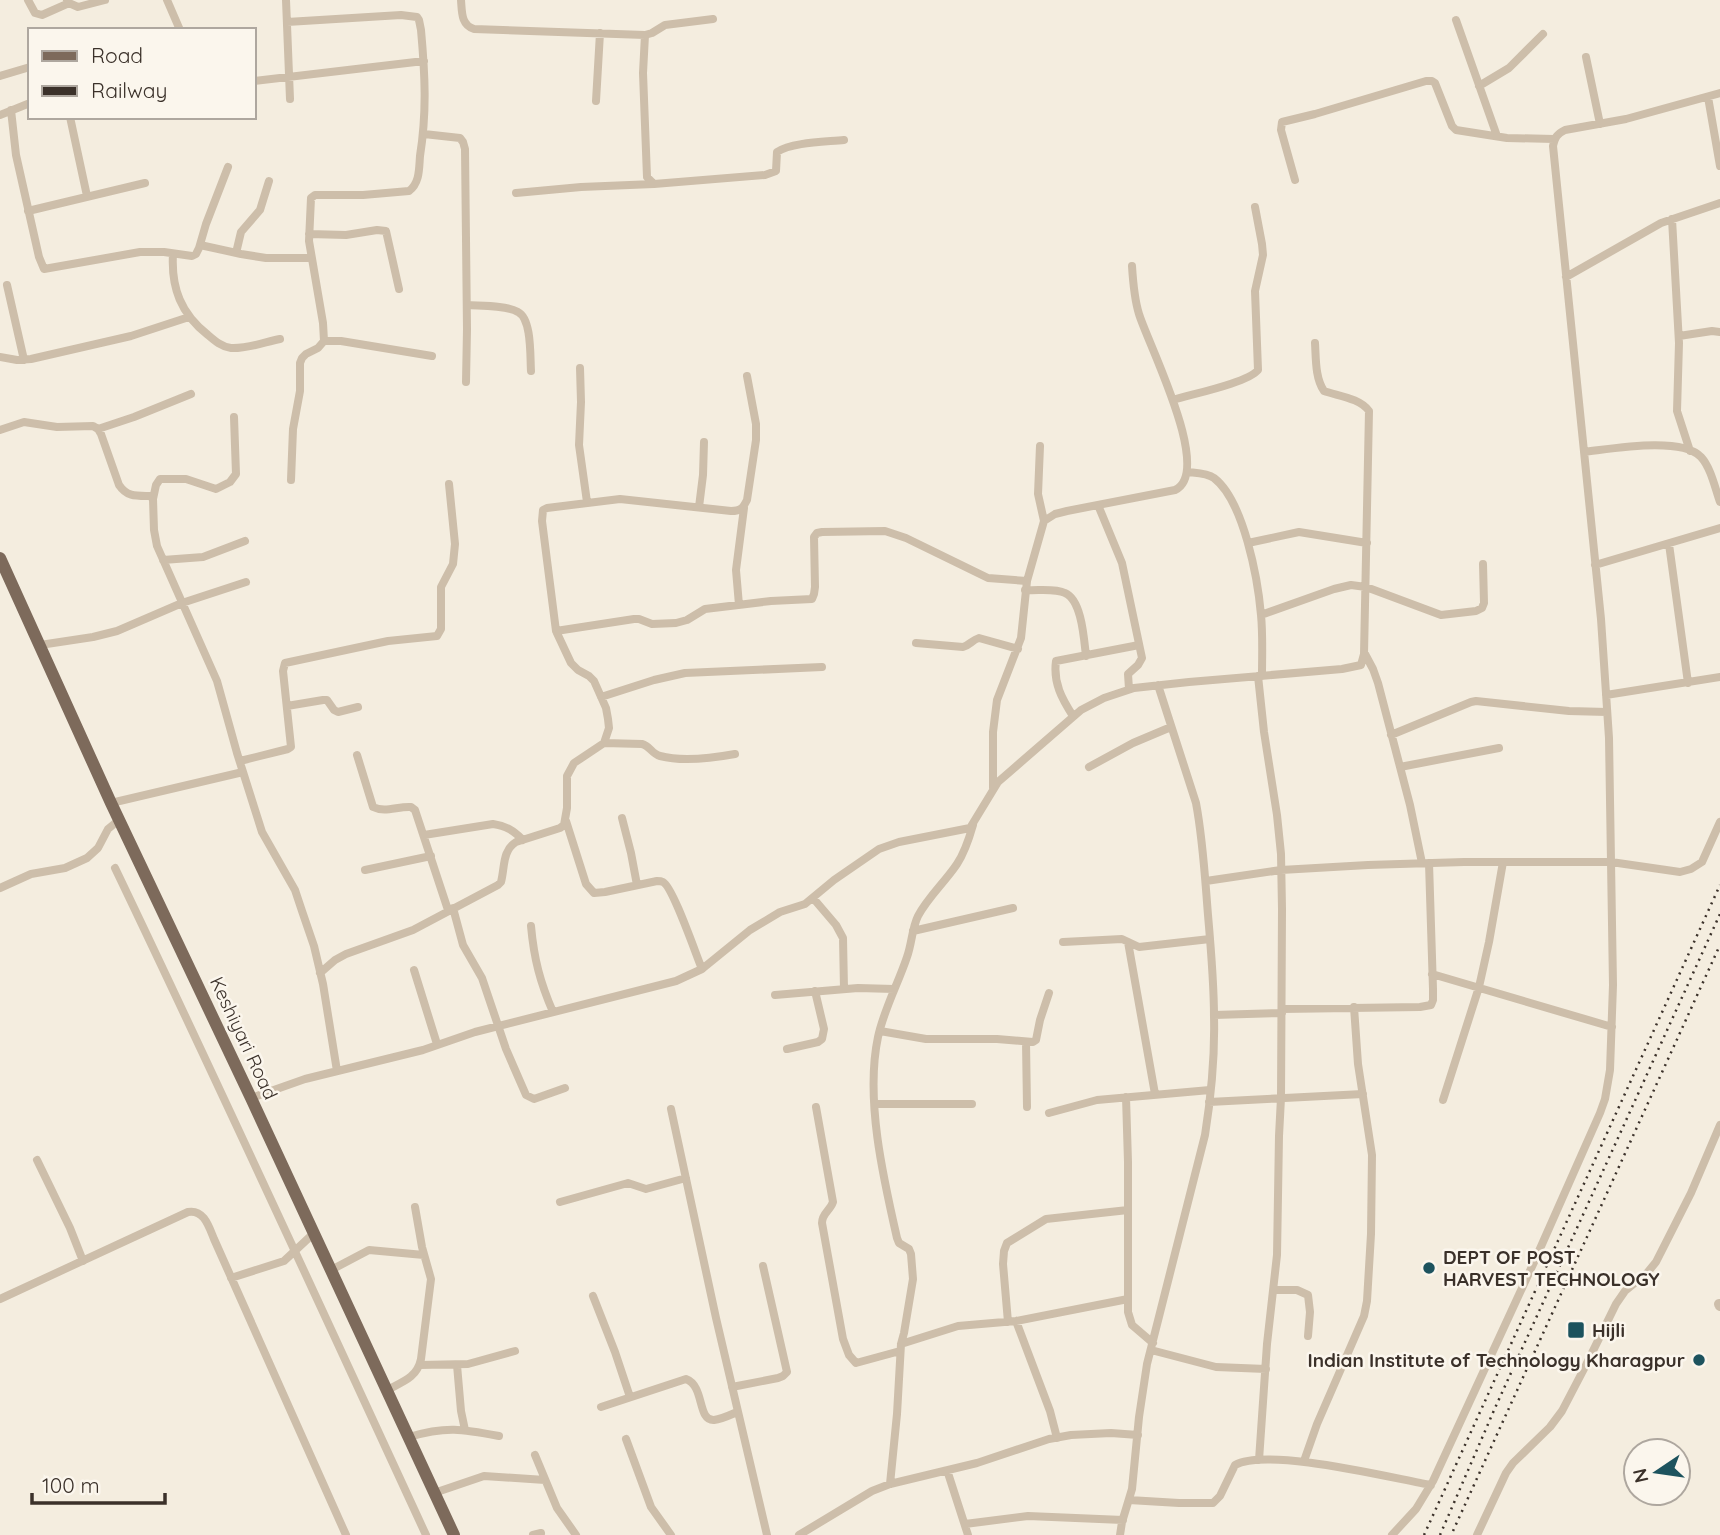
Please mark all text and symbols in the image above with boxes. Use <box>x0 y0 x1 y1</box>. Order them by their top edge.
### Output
legend <box>28 28 256 119</box>
text: Road <box>91 42 143 68</box>
text: Railway <box>91 77 167 103</box>
street label: Keshiyari Road <box>205 973 283 1103</box>
place label: DEPT OF POST HARVEST TECHNOLOGY <box>1443 1245 1660 1291</box>
marker: DEPT OF POST HARVEST TECHNOLOGY <box>1421 1260 1437 1276</box>
place label: Hijli <box>1592 1318 1625 1342</box>
marker: Hijli <box>1566 1320 1586 1340</box>
place label: Indian Institute of Technology Kharagpur <box>1308 1348 1685 1372</box>
marker: Indian Institute of Technology Kharagpur <box>1691 1352 1707 1368</box>
north arrow <box>1622 1437 1692 1507</box>
scale bar <box>32 1462 164 1506</box>
text: N <box>1627 1466 1654 1485</box>
text: 100 m <box>42 1472 100 1498</box>

